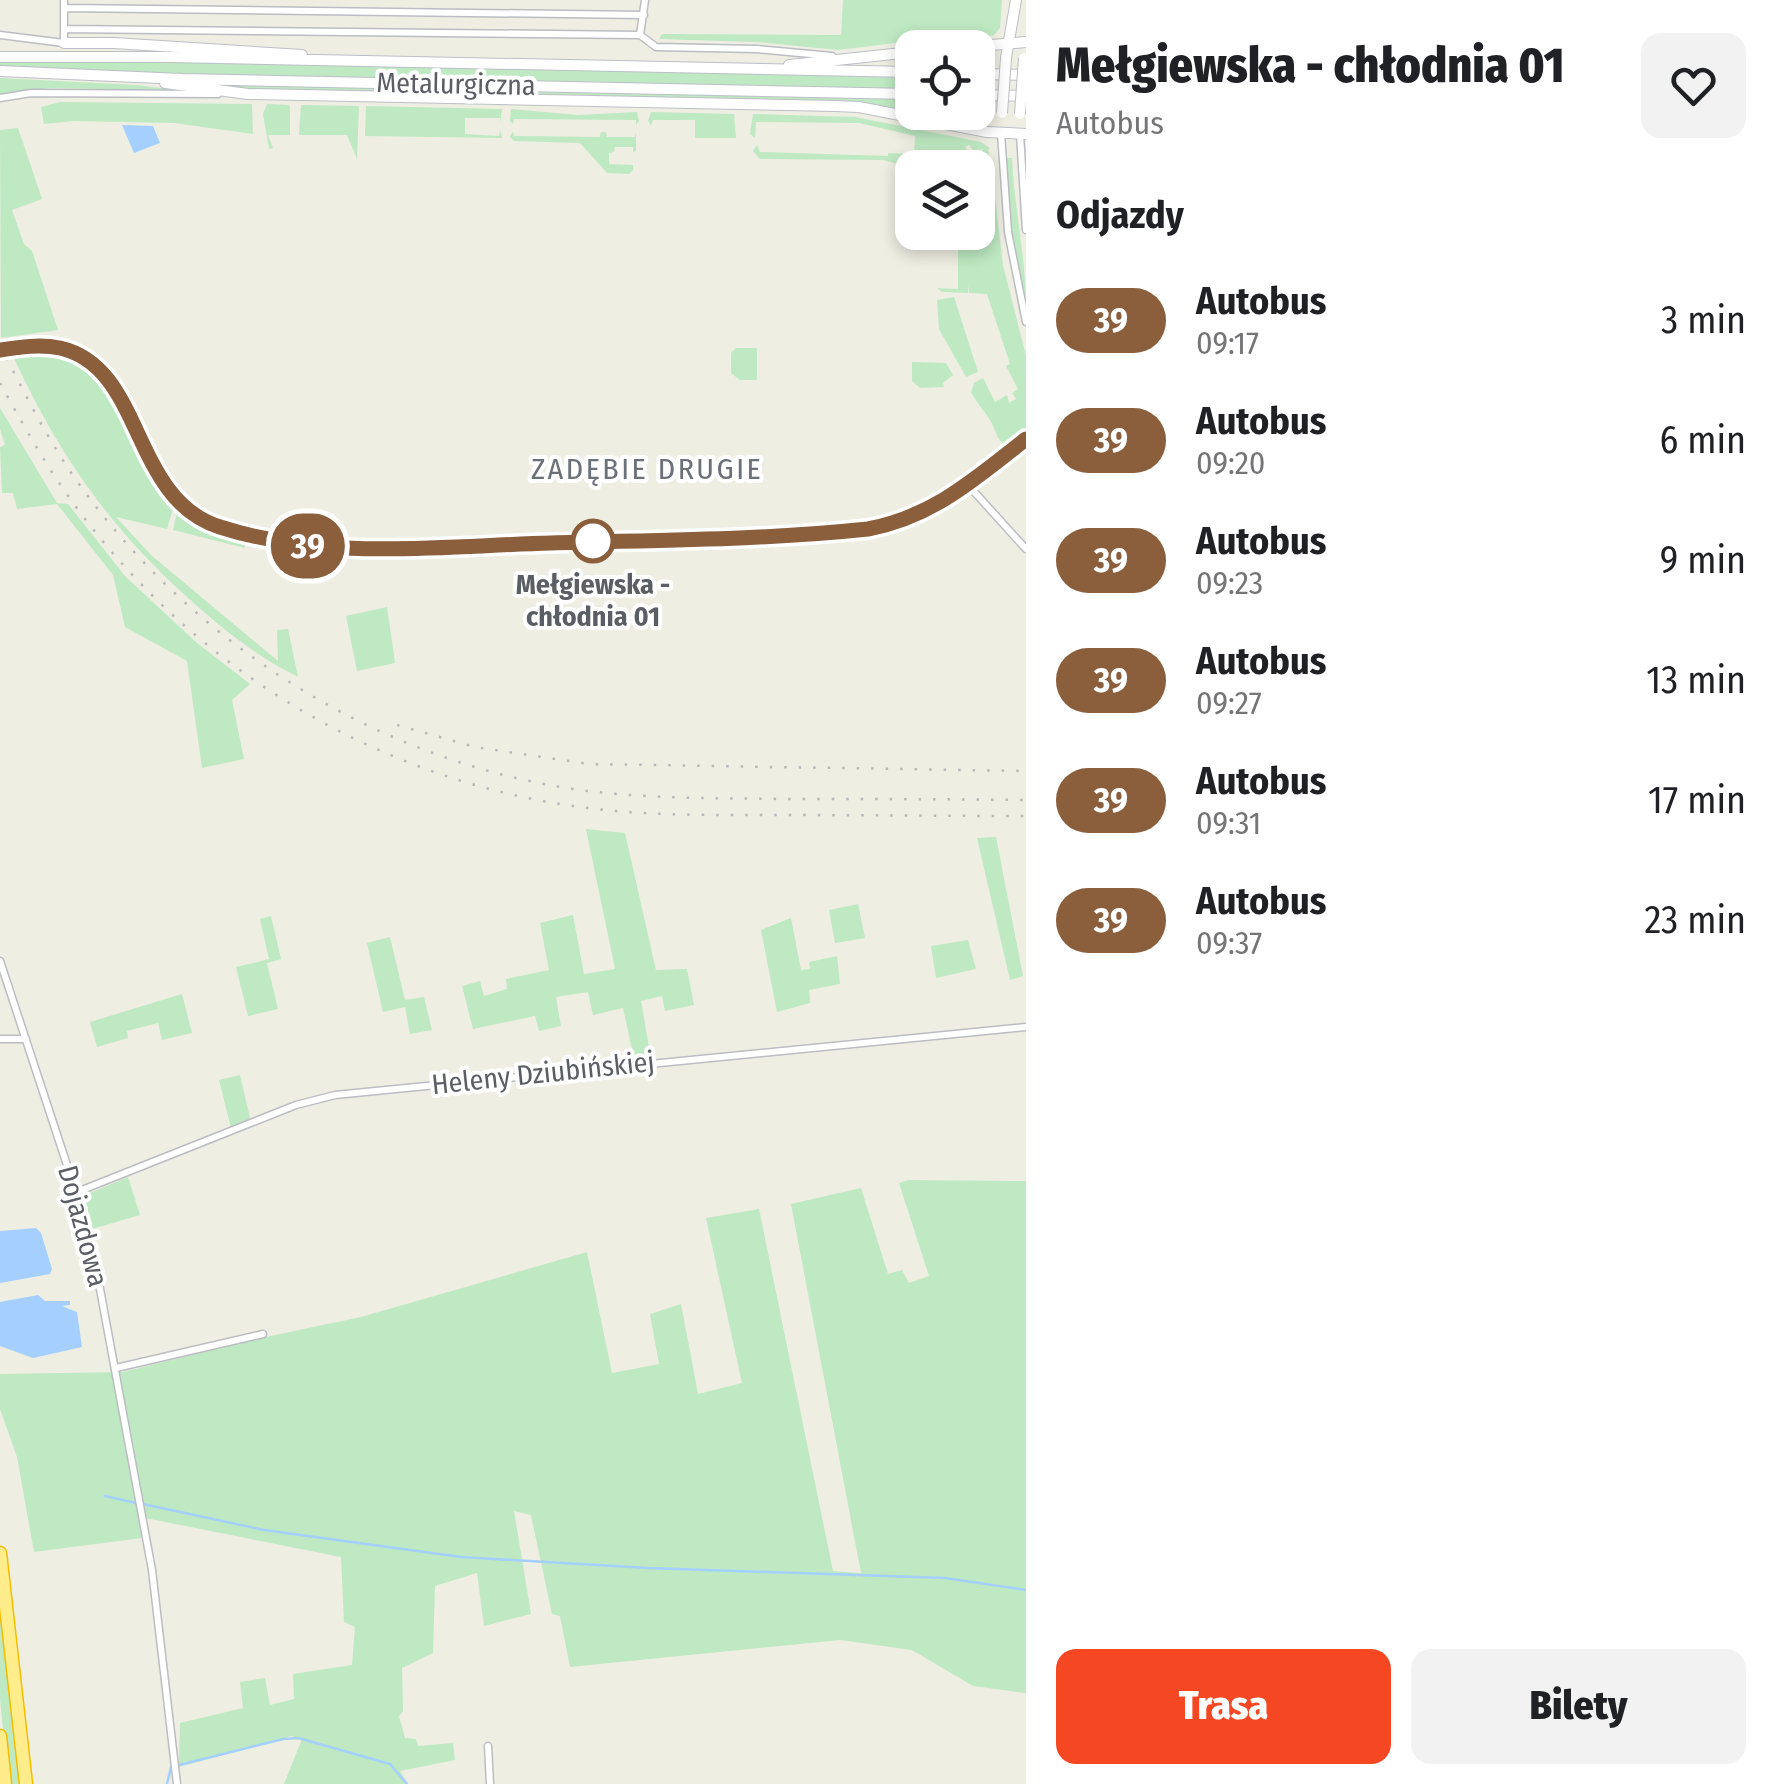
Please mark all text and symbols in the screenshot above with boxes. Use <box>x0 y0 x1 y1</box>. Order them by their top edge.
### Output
map controls <box>895 30 995 250</box>
button: locate <box>895 30 995 130</box>
button: heart <box>1641 33 1746 138</box>
text: Mełgiewska - chłodnia 01 <box>1056 37 1565 95</box>
street label: Metalurgiczna <box>376 66 536 102</box>
text: Autobus <box>1056 104 1164 142</box>
button: layers <box>895 150 995 250</box>
text: Odjazdy <box>1056 192 1184 238</box>
text: Autobus <box>1196 278 1326 324</box>
text: 3 min <box>1661 297 1746 343</box>
text: 39 <box>1094 299 1128 341</box>
text: 09:17 <box>1196 324 1259 362</box>
text: Autobus <box>1196 398 1326 444</box>
text: 6 min <box>1659 417 1746 463</box>
text: 39 <box>1094 419 1128 461</box>
text: 09:20 <box>1196 444 1266 482</box>
district label: ZADĘBIE DRUGIE <box>531 451 763 487</box>
line badge: 39 <box>263 514 353 578</box>
text: Autobus <box>1196 518 1326 564</box>
marker: Mełgiewska - chłodnia 01 <box>572 520 614 562</box>
text: 39 <box>291 525 325 567</box>
text: 9 min <box>1660 537 1746 583</box>
text: 39 <box>1094 539 1128 581</box>
text: 09:23 <box>1196 564 1263 602</box>
place label: Mełgiewska - chłodnia 01 <box>516 568 670 633</box>
text: Autobus <box>1196 638 1326 684</box>
text: 13 min <box>1646 657 1746 703</box>
text: 39 <box>1094 659 1128 701</box>
text: 09:27 <box>1196 684 1262 722</box>
text: Autobus <box>1196 758 1326 804</box>
text: 17 min <box>1648 777 1746 823</box>
text: 39 <box>1094 779 1128 821</box>
text: 09:31 <box>1196 804 1261 842</box>
text: Autobus <box>1196 878 1326 924</box>
text: 23 min <box>1644 897 1746 943</box>
text: 39 <box>1094 899 1128 941</box>
text: 09:37 <box>1196 924 1262 962</box>
street label: Heleny Dziubińskiej <box>430 1045 656 1101</box>
street label: Dojazdowa <box>51 1162 115 1290</box>
button: Trasa <box>1056 1649 1391 1764</box>
button: Bilety <box>1411 1649 1746 1764</box>

